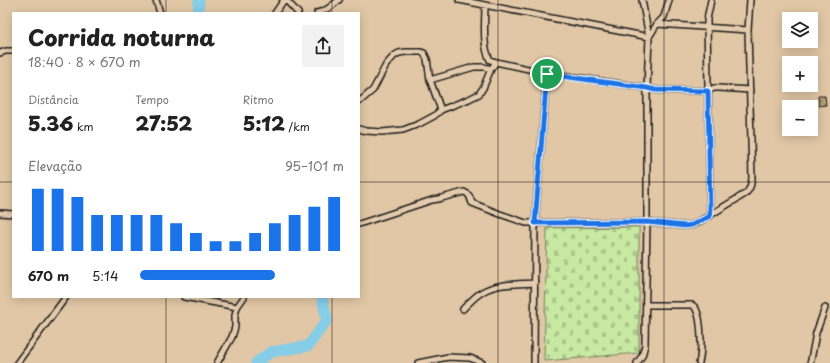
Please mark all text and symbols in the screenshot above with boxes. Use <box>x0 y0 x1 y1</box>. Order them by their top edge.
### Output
map controls <box>782 12 818 136</box>
button: layers <box>782 12 818 48</box>
text: Corrida noturna <box>28 20 215 53</box>
button: share <box>302 25 344 67</box>
text: 18:40 · 8 × 670 m <box>28 52 141 71</box>
button: + <box>782 56 818 92</box>
pin <box>530 57 564 91</box>
icon: arrive <box>536 63 558 85</box>
text: Distância <box>28 91 79 108</box>
text: Tempo <box>135 91 169 108</box>
text: Ritmo <box>243 91 274 108</box>
button: − <box>782 100 818 136</box>
text: 5.36 <box>28 108 73 138</box>
text: 27:52 <box>135 108 192 138</box>
text: 5:12 <box>243 108 285 138</box>
text: km <box>73 118 94 135</box>
text: /km <box>285 118 310 135</box>
text: Elevação <box>28 156 82 175</box>
text: 95–101 m <box>285 156 344 175</box>
text: 670 m <box>28 266 69 285</box>
text: 5:14 <box>92 266 119 285</box>

